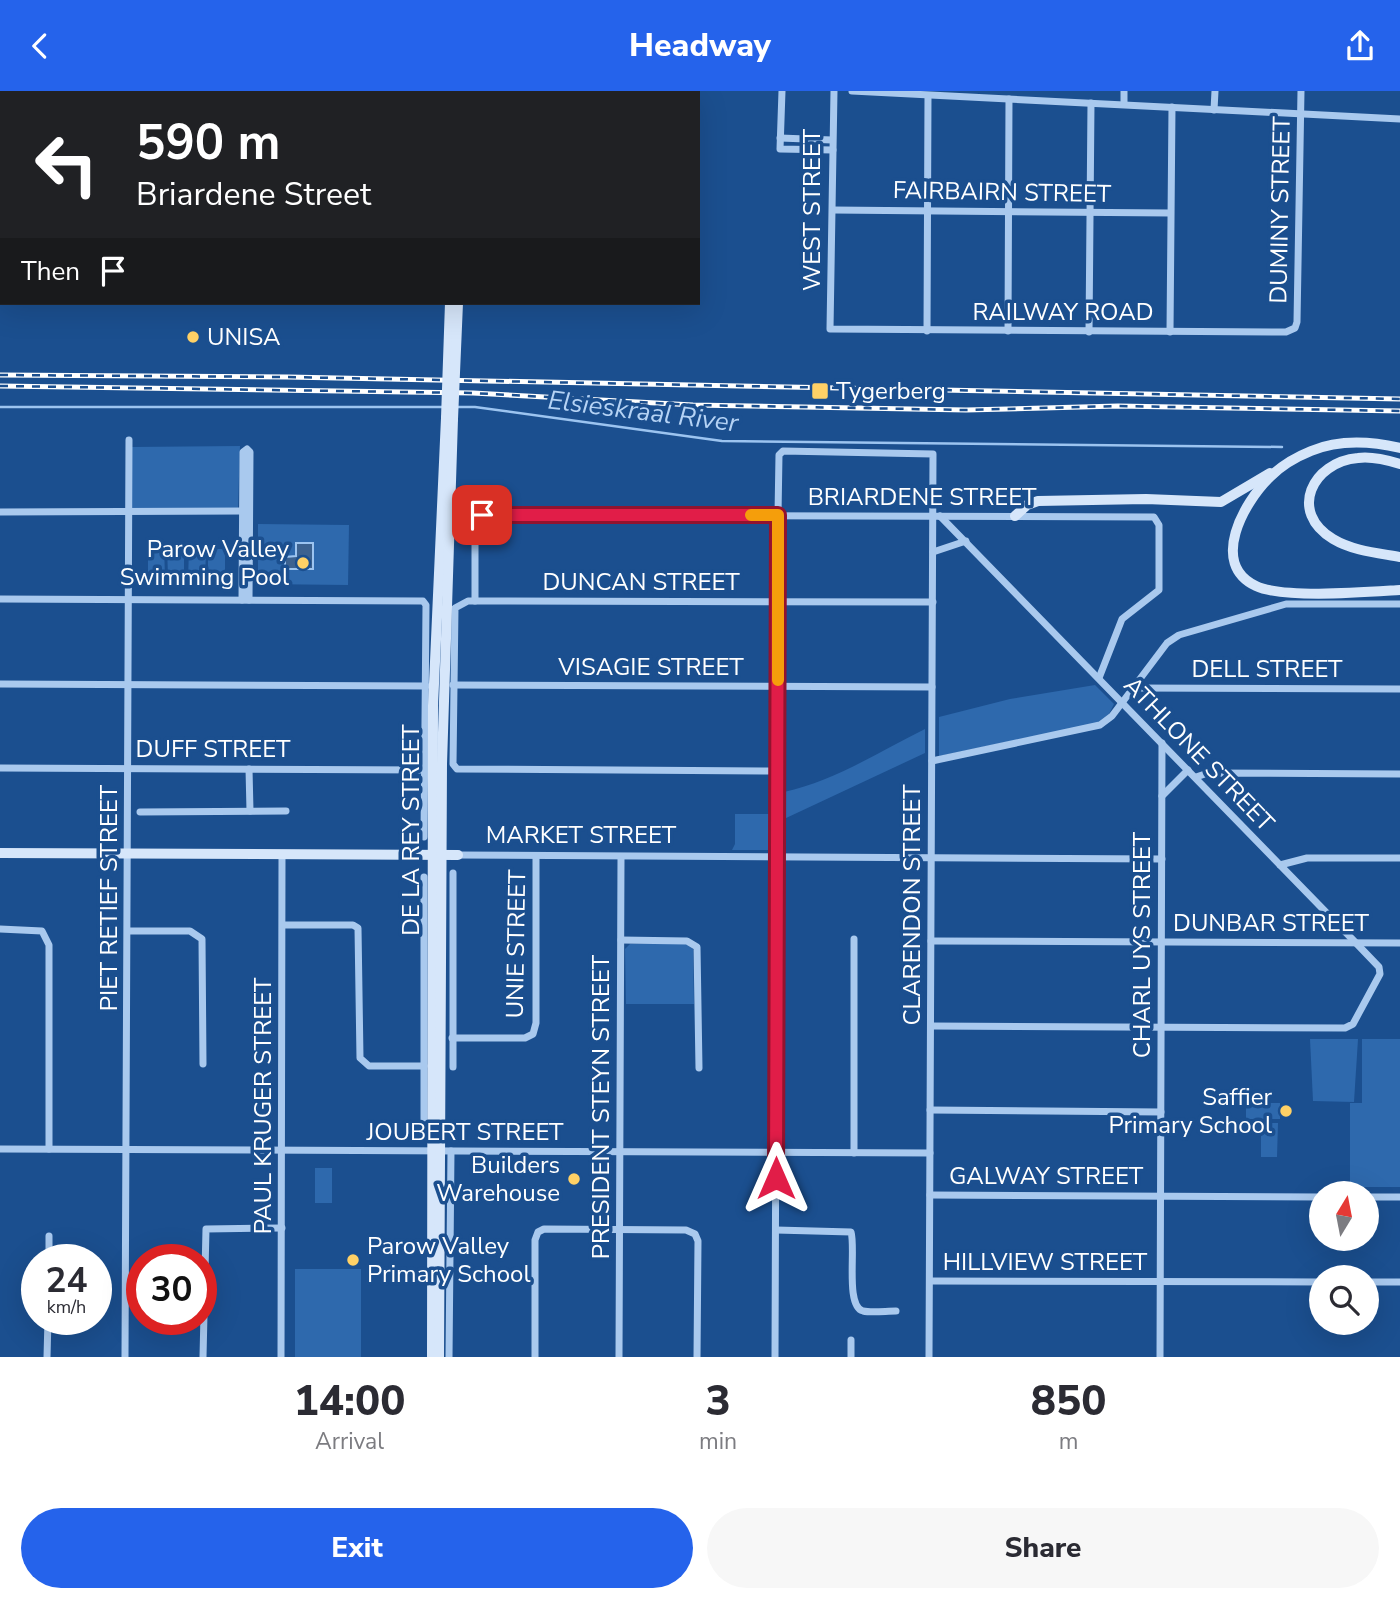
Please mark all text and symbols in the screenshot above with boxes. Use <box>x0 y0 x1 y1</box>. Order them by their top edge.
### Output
text: Headway <box>629 24 771 67</box>
icon: back <box>21 27 59 65</box>
icon: share <box>1341 27 1379 65</box>
text: 590 m <box>136 109 280 176</box>
street label: DUMINY STREET <box>1262 116 1298 304</box>
icon: left <box>21 119 112 210</box>
street label: WEST STREET <box>796 128 828 291</box>
text: Briardene Street <box>136 173 371 216</box>
street label: FAIRBAIRN STREET <box>893 174 1112 210</box>
icon: arrive <box>94 252 132 290</box>
text: Then <box>21 254 80 289</box>
street label: RAILWAY ROAD <box>972 296 1154 328</box>
place label: UNISA <box>207 321 281 353</box>
marker: UNISA <box>185 329 201 345</box>
place label: Tygerberg <box>836 375 946 407</box>
marker: Tygerberg <box>810 381 830 401</box>
water label: Elsieskraal River <box>546 382 741 441</box>
street label: BRIARDENE STREET <box>808 481 1037 513</box>
pin <box>452 485 512 545</box>
icon: arrive <box>463 496 501 534</box>
place label: Parow Valley Swimming Pool <box>120 533 290 593</box>
marker: Parow Valley Swimming Pool <box>295 555 311 571</box>
street label: DUNCAN STREET <box>542 566 740 598</box>
street label: VISAGIE STREET <box>557 651 744 683</box>
street label: DELL STREET <box>1191 653 1343 685</box>
street label: ATHLONE STREET <box>1117 670 1282 839</box>
street label: DE LA REY STREET <box>395 724 427 936</box>
street label: DUFF STREET <box>136 733 291 765</box>
street label: PIET RETIEF STREET <box>93 784 125 1011</box>
street label: CLARENDON STREET <box>896 784 928 1026</box>
street label: MARKET STREET <box>486 819 677 851</box>
street label: CHARL UYS STREET <box>1126 831 1158 1058</box>
street label: UNIE STREET <box>499 869 533 1019</box>
street label: DUNBAR STREET <box>1173 907 1369 939</box>
street label: PRESIDENT STEYN STREET <box>585 954 617 1259</box>
street label: PAUL KRUGER STREET <box>247 977 279 1234</box>
place label: Saffier Primary School <box>1109 1081 1272 1141</box>
marker: Saffier Primary School <box>1278 1103 1294 1119</box>
street label: JOUBERT STREET <box>365 1116 564 1148</box>
position arrow <box>739 1141 813 1215</box>
place label: Builders Warehouse <box>436 1149 560 1209</box>
street label: GALWAY STREET <box>949 1160 1144 1192</box>
marker: Builders Warehouse <box>566 1171 582 1187</box>
north arrow <box>1309 1181 1379 1251</box>
map controls <box>1309 1181 1379 1335</box>
place label: Parow Valley Primary School <box>367 1230 531 1290</box>
speed limit sign: 30 <box>126 1244 217 1335</box>
street label: HILLVIEW STREET <box>943 1246 1148 1278</box>
marker: Parow Valley Primary School <box>345 1252 361 1268</box>
text: 24 <box>45 1257 88 1304</box>
button: search <box>1309 1265 1379 1335</box>
text: km/h <box>47 1295 86 1319</box>
text: 14:00 <box>294 1373 405 1430</box>
text: 3 <box>705 1373 731 1430</box>
text: 850 <box>1031 1373 1106 1430</box>
text: Arrival <box>315 1426 384 1457</box>
text: min <box>699 1426 737 1457</box>
text: m <box>1059 1426 1078 1457</box>
button: Exit <box>21 1508 693 1588</box>
button: Share <box>707 1508 1379 1588</box>

